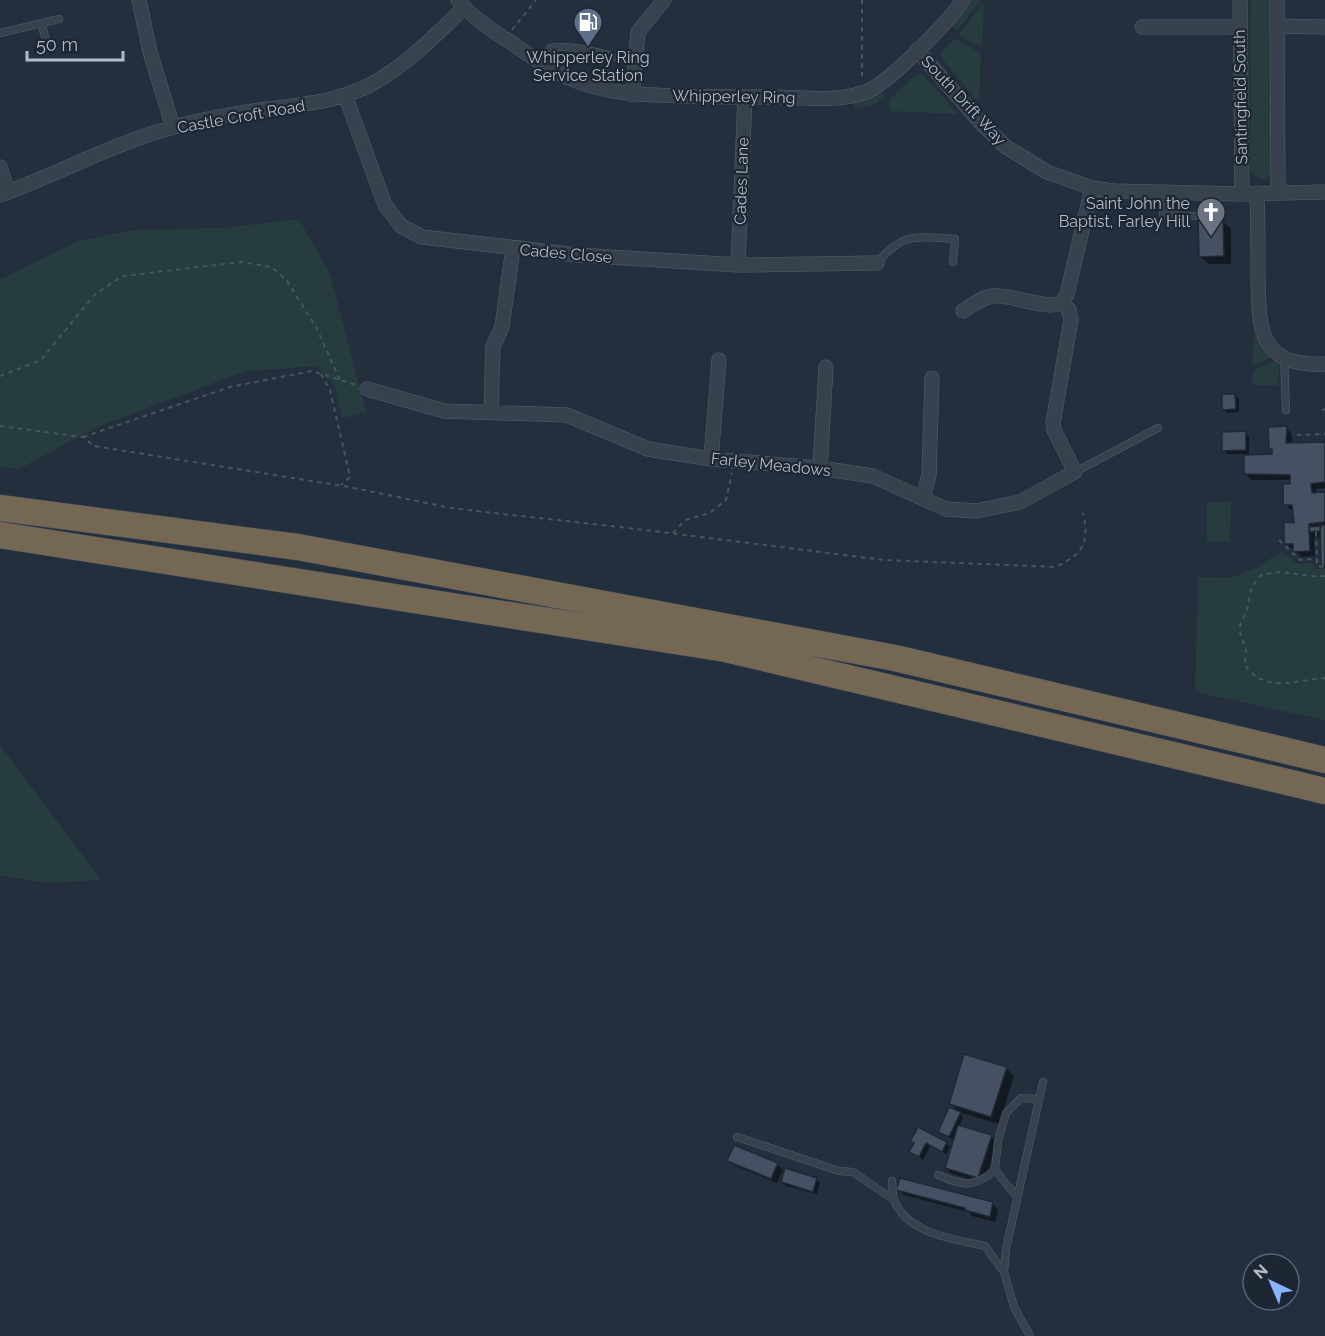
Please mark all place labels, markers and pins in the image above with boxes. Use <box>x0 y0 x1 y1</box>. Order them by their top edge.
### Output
fuel station icon: Whipperley Ring Service Station <box>572 6 604 48</box>
place label: Whipperley Ring Service Station <box>526 48 650 85</box>
place label: Saint John the Baptist, Farley Hill <box>1059 194 1191 231</box>
church icon: Saint John the Baptist, Farley Hill <box>1195 196 1227 238</box>

